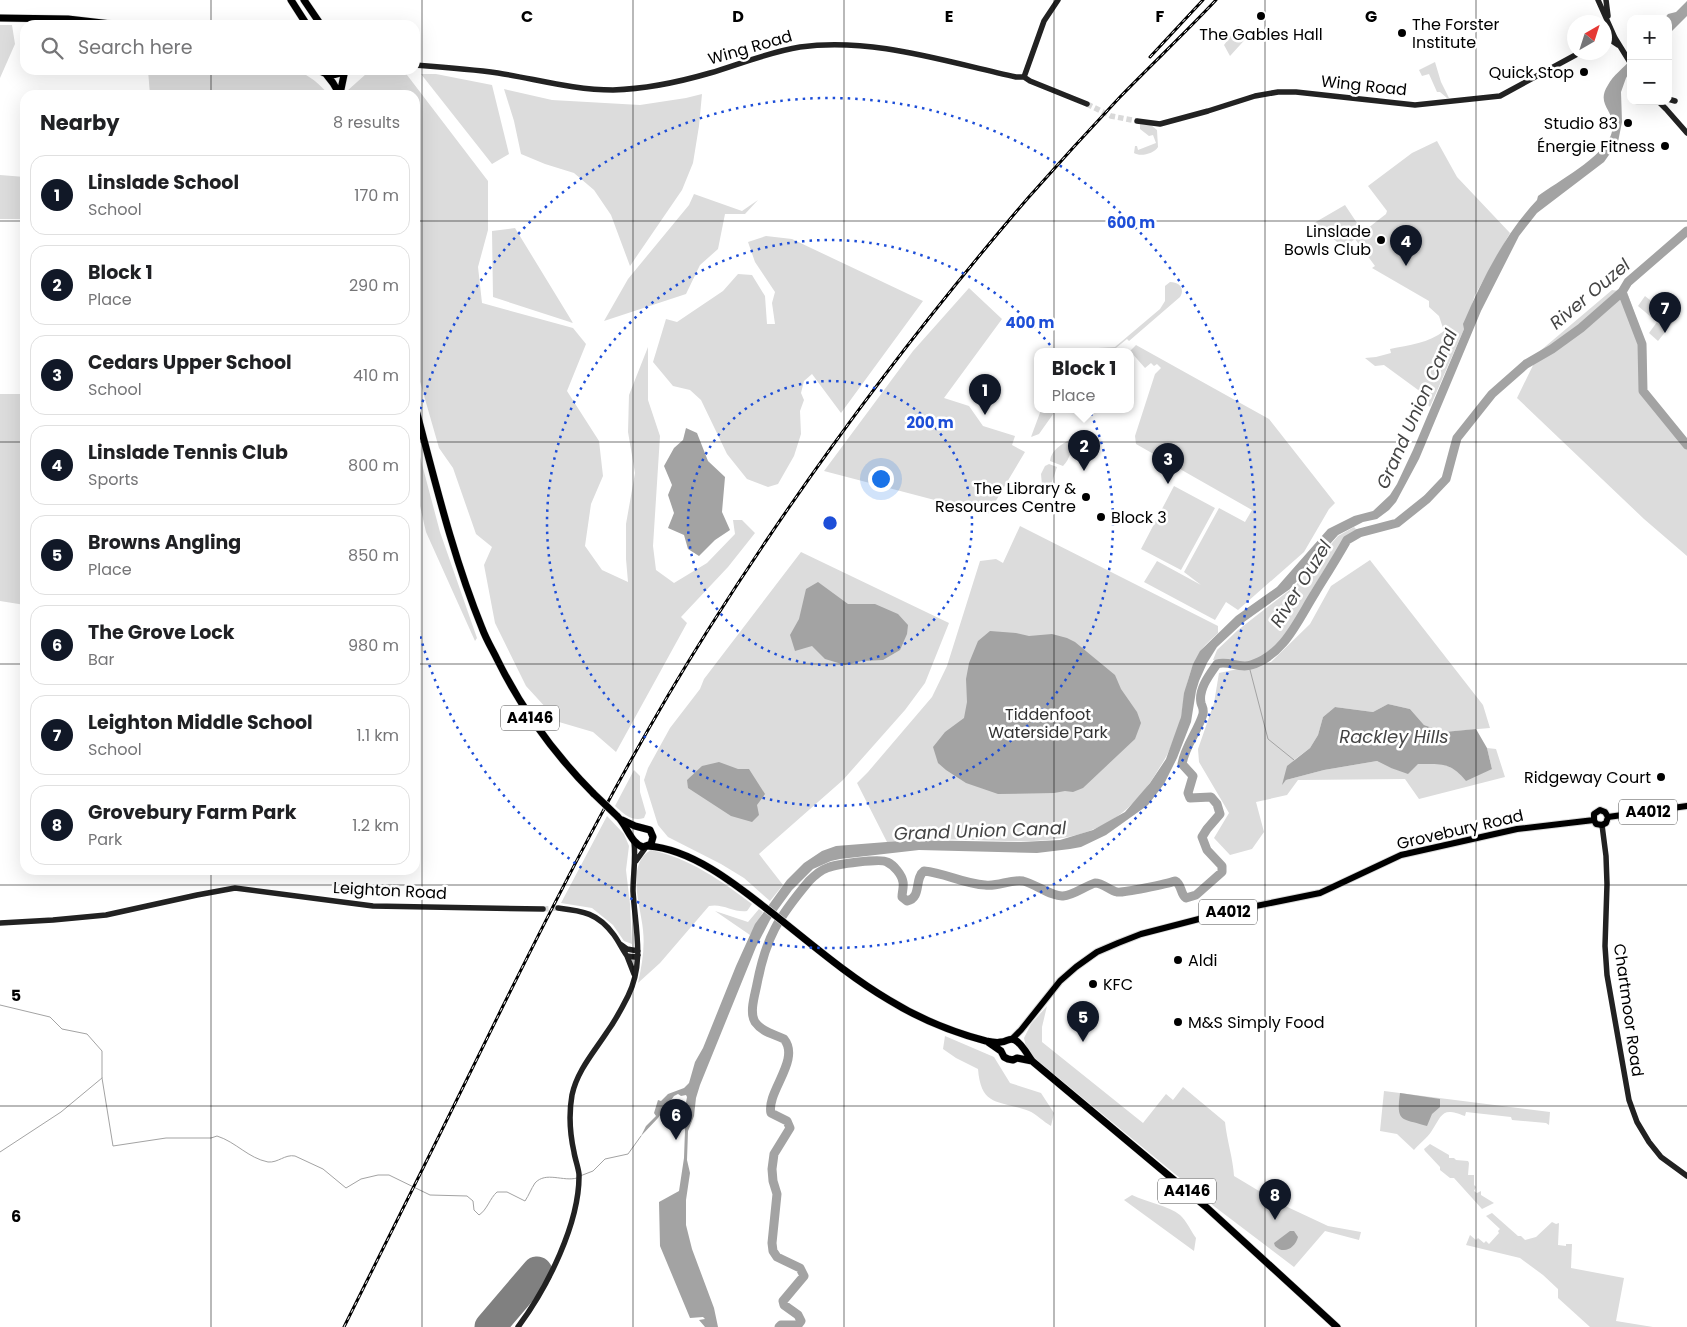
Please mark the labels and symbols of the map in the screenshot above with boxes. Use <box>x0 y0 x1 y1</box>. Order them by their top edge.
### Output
text: C <box>521 5 533 28</box>
text: D <box>732 5 744 28</box>
text: E <box>945 5 953 28</box>
text: F <box>1156 5 1165 28</box>
text: G <box>1365 5 1377 28</box>
marker: The Gables Hall <box>1255 10 1267 22</box>
place label: The Forster Institute <box>1412 13 1499 54</box>
north arrow <box>1567 15 1612 60</box>
place label: The Gables Hall <box>1199 23 1323 46</box>
street label: Wing Road <box>705 25 795 70</box>
marker: The Forster Institute <box>1396 27 1408 39</box>
place label: Quick Stop <box>1489 61 1574 84</box>
marker: Quick Stop <box>1578 66 1590 78</box>
street label: Wing Road <box>1320 70 1408 101</box>
place label: Studio 83 <box>1544 112 1618 135</box>
marker: Studio 83 <box>1622 117 1634 129</box>
place label: Énergie Fitness <box>1537 135 1655 158</box>
marker: Énergie Fitness <box>1659 140 1671 152</box>
text: 600 m <box>1107 212 1155 233</box>
place label: Linslade Bowls Club <box>1284 220 1371 261</box>
pin: 4 <box>1390 225 1422 266</box>
marker: Linslade Bowls Club <box>1375 234 1387 246</box>
water label: River Ouzel <box>1544 252 1636 335</box>
pin: 7 <box>1649 292 1681 333</box>
text: 400 m <box>1006 312 1055 333</box>
water label: Grand Union Canal <box>1370 324 1463 493</box>
pin: 1 <box>969 374 1001 415</box>
text: 200 m <box>906 412 954 433</box>
pin: 2 <box>1068 430 1100 471</box>
pin: 3 <box>1152 443 1184 484</box>
your location <box>868 466 894 492</box>
place label: The Library & Resources Centre <box>935 477 1076 518</box>
marker: The Library & Resources Centre <box>1080 491 1092 503</box>
place label: Block 3 <box>1111 506 1167 529</box>
marker: Block 3 <box>1095 511 1107 523</box>
centre of rings <box>821 514 839 532</box>
water label: River Ouzel <box>1264 535 1337 632</box>
park label: Tiddenfoot Waterside Park <box>988 703 1109 744</box>
road number: A4146 <box>501 706 559 730</box>
water label: Rackley Hills <box>1339 724 1449 749</box>
place label: Ridgeway Court <box>1524 766 1651 789</box>
marker: Ridgeway Court <box>1655 771 1667 783</box>
road number: A4012 <box>1619 800 1677 824</box>
street label: Grovebury Road <box>1394 804 1526 855</box>
water label: Grand Union Canal <box>893 815 1067 846</box>
street label: Leighton Road <box>332 876 448 905</box>
road number: A4012 <box>1199 900 1257 924</box>
street label: Chartmoor Road <box>1608 942 1649 1078</box>
place label: Aldi <box>1188 949 1217 972</box>
marker: Aldi <box>1172 954 1184 966</box>
place label: KFC <box>1103 973 1133 996</box>
marker: KFC <box>1087 978 1099 990</box>
text: 5 <box>11 984 21 1007</box>
pin: 5 <box>1067 1001 1099 1042</box>
place label: M&S Simply Food <box>1188 1011 1324 1034</box>
marker: M&S Simply Food <box>1172 1016 1184 1028</box>
pin: 6 <box>660 1099 692 1140</box>
road number: A4146 <box>1158 1178 1216 1204</box>
pin: 8 <box>1259 1179 1291 1220</box>
text: 6 <box>11 1205 21 1228</box>

